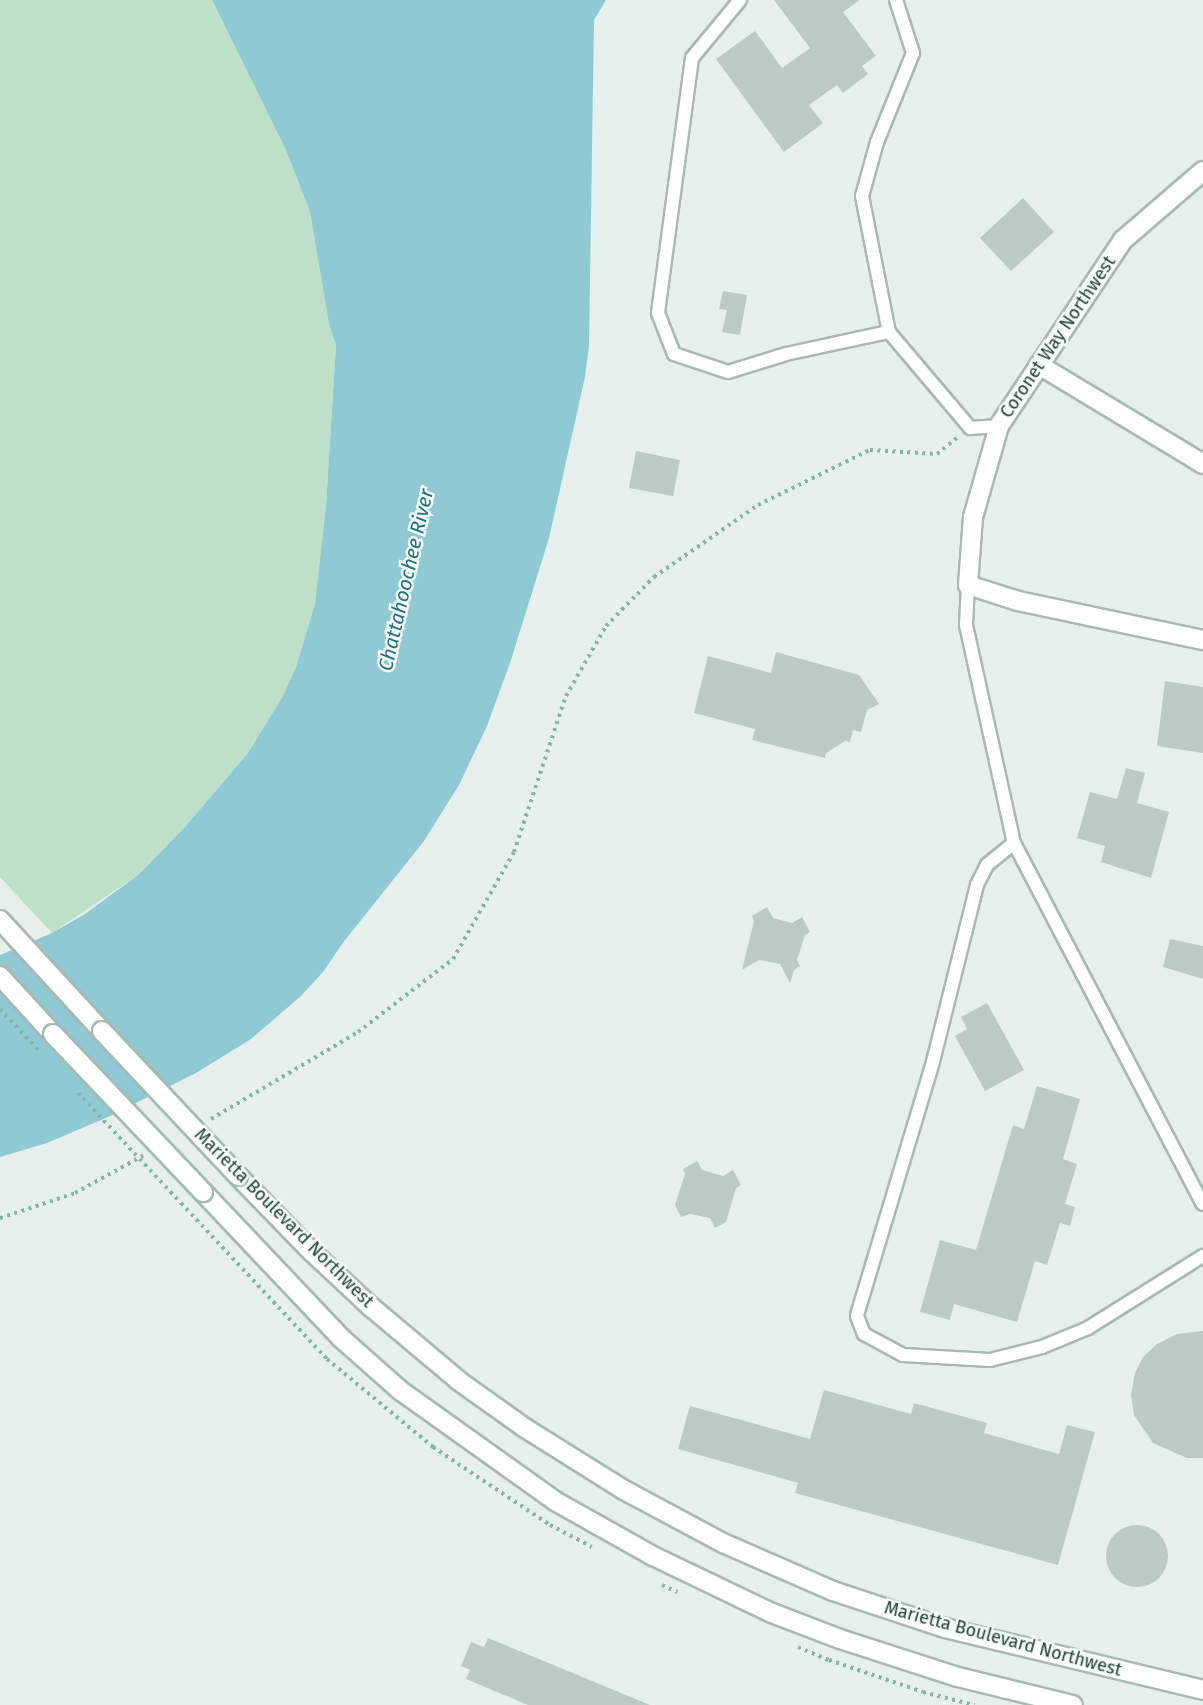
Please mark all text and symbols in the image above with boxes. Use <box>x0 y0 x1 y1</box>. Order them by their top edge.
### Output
street label: Coronet Way Northwest <box>996 252 1120 422</box>
water label: Chattahoochee River <box>373 487 439 673</box>
street label: Marietta Boulevard Northwest <box>190 1124 378 1312</box>
street label: Marietta Boulevard Northwest <box>882 1597 1124 1681</box>

